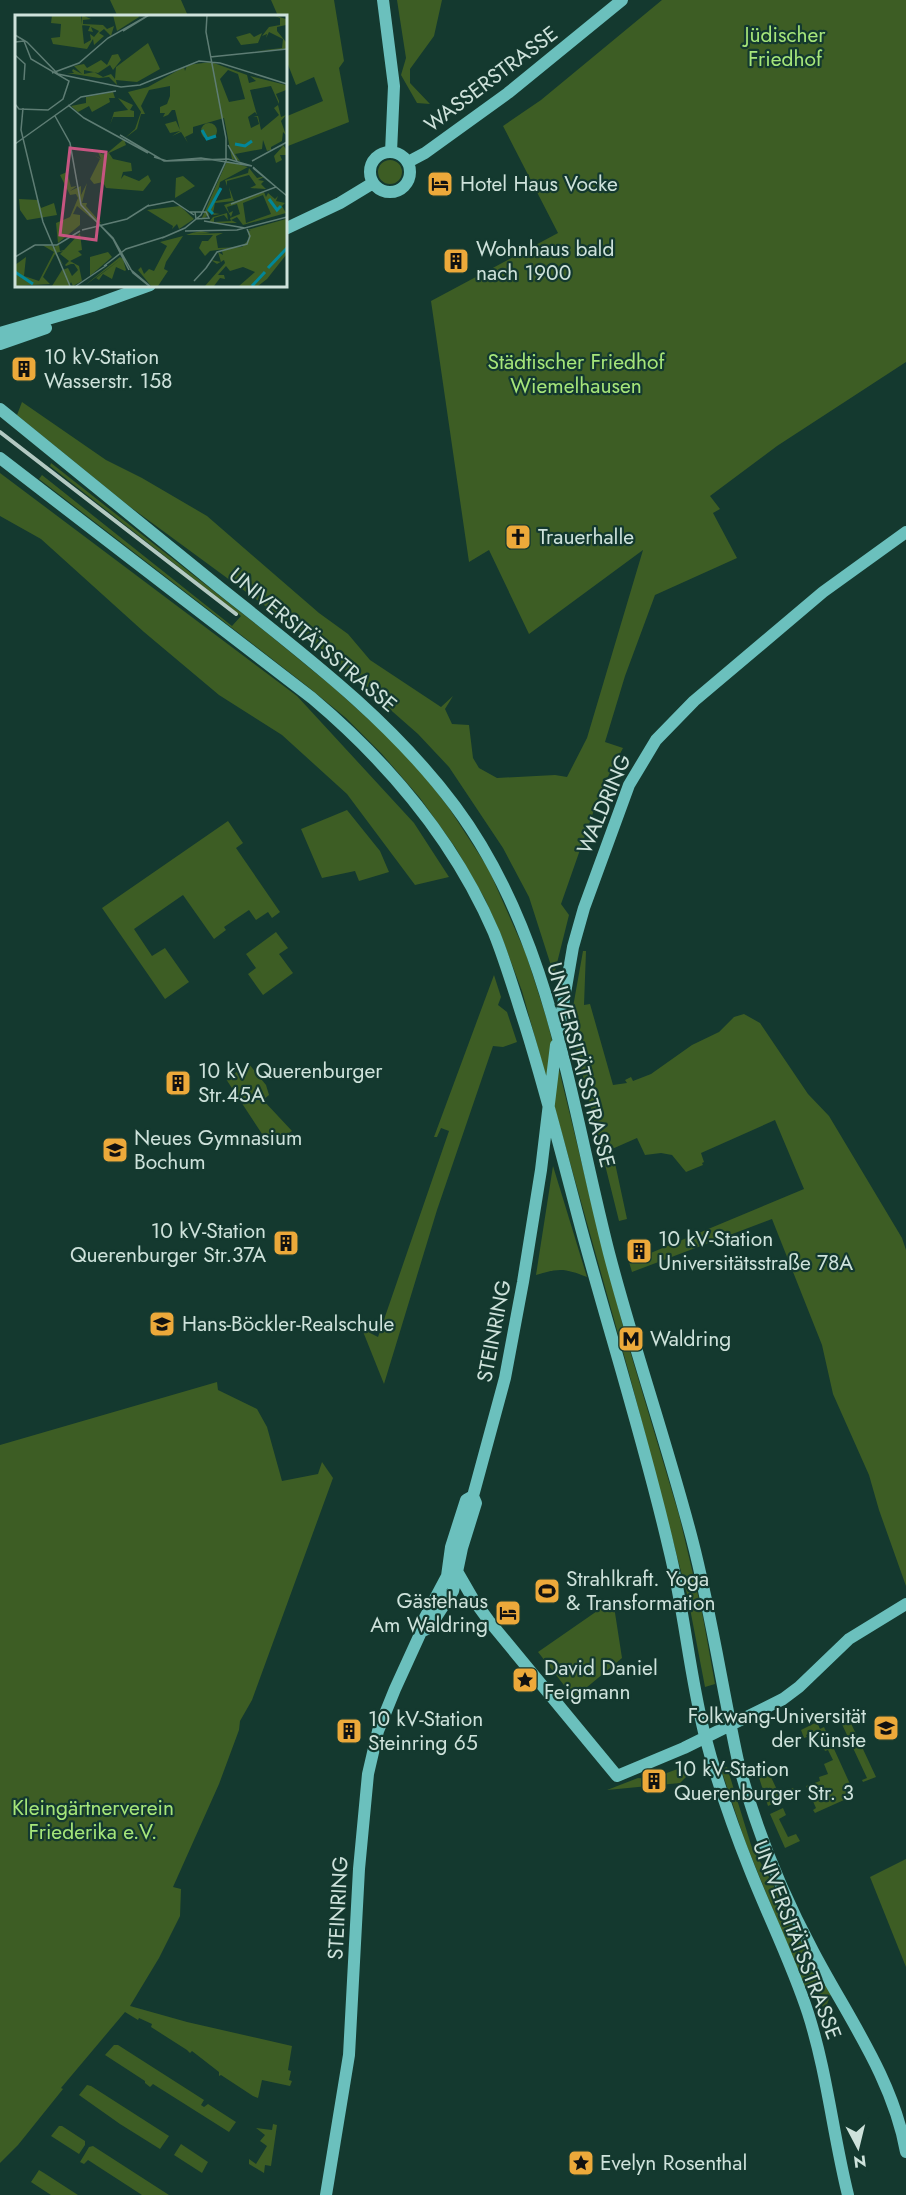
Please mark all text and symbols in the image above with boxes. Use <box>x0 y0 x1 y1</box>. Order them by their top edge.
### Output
inset map <box>15 15 286 286</box>
street label: WASSERSTRASSE <box>418 19 564 139</box>
park label: Jüdischer Friedhof <box>741 20 826 74</box>
hotel icon: Hotel Haus Vocke <box>425 169 455 199</box>
place label: Hotel Haus Vocke <box>460 169 618 199</box>
place label: Wohnhaus bald nach 1900 <box>476 234 614 288</box>
building icon: Wohnhaus bald nach 1900 <box>441 246 471 276</box>
place label: 10 kV-Station Wasserstr. 158 <box>44 342 173 396</box>
park label: Städtischer Friedhof Wiemelhausen <box>487 347 666 401</box>
building icon: 10 kV-Station Wasserstr. 158 <box>9 354 39 384</box>
church icon: Trauerhalle <box>503 522 533 552</box>
place label: Trauerhalle <box>538 522 634 552</box>
street label: UNIVERSITÄTSSTRASSE <box>222 561 404 719</box>
street label: WALDRING <box>570 749 638 859</box>
street label: UNIVERSITÄTSSTRASSE <box>539 959 623 1171</box>
place label: 10 kV Querenburger Str.45A <box>198 1056 383 1110</box>
building icon: 10 kV Querenburger Str.45A <box>163 1068 193 1098</box>
place label: Neues Gymnasium Bochum <box>134 1123 302 1177</box>
school or university icon: Neues Gymnasium Bochum <box>100 1135 130 1165</box>
place label: 10 kV-Station Querenburger Str.37A <box>70 1216 266 1270</box>
place label: 10 kV-Station Universitätsstraße 78A <box>658 1224 853 1278</box>
building icon: 10 kV-Station Querenburger Str.37A <box>271 1228 301 1258</box>
building icon: 10 kV-Station Universitätsstraße 78A <box>624 1236 654 1266</box>
street label: STEINRING <box>469 1277 519 1385</box>
school or university icon: Hans-Böckler-Realschule <box>147 1309 177 1339</box>
place label: Hans-Böckler-Realschule <box>182 1309 395 1339</box>
metro station icon: Waldring <box>616 1324 646 1354</box>
place label: Waldring <box>650 1324 731 1354</box>
place label: Strahlkraft. Yoga & Transformation <box>566 1564 716 1618</box>
sports icon: Strahlkraft. Yoga & Transformation <box>532 1576 562 1606</box>
place label: Gästehaus Am Waldring <box>370 1586 488 1640</box>
hotel icon: Gästehaus Am Waldring <box>493 1598 523 1628</box>
place label: David Daniel Feigmann <box>544 1653 658 1707</box>
place icon: David Daniel Feigmann <box>510 1665 540 1695</box>
place label: Folkwang-Universität der Künste <box>688 1701 866 1755</box>
place label: 10 kV-Station Steinring 65 <box>368 1704 483 1758</box>
school or university icon: Folkwang-Universität der Künste <box>871 1713 901 1743</box>
building icon: 10 kV-Station Steinring 65 <box>334 1716 364 1746</box>
place label: 10 kV-Station Querenburger Str. 3 <box>674 1754 854 1808</box>
building icon: 10 kV-Station Querenburger Str. 3 <box>639 1766 669 1796</box>
park label: Kleingärtnerverein Friederika e.V. <box>12 1793 174 1847</box>
street label: UNIVERSITÄTSSTRASSE <box>745 1836 849 2044</box>
street label: STEINRING <box>320 1855 356 1961</box>
north arrow <box>828 2117 888 2177</box>
place icon: Evelyn Rosenthal <box>566 2148 596 2178</box>
place label: Evelyn Rosenthal <box>600 2148 747 2178</box>
text: N <box>852 2149 867 2174</box>

